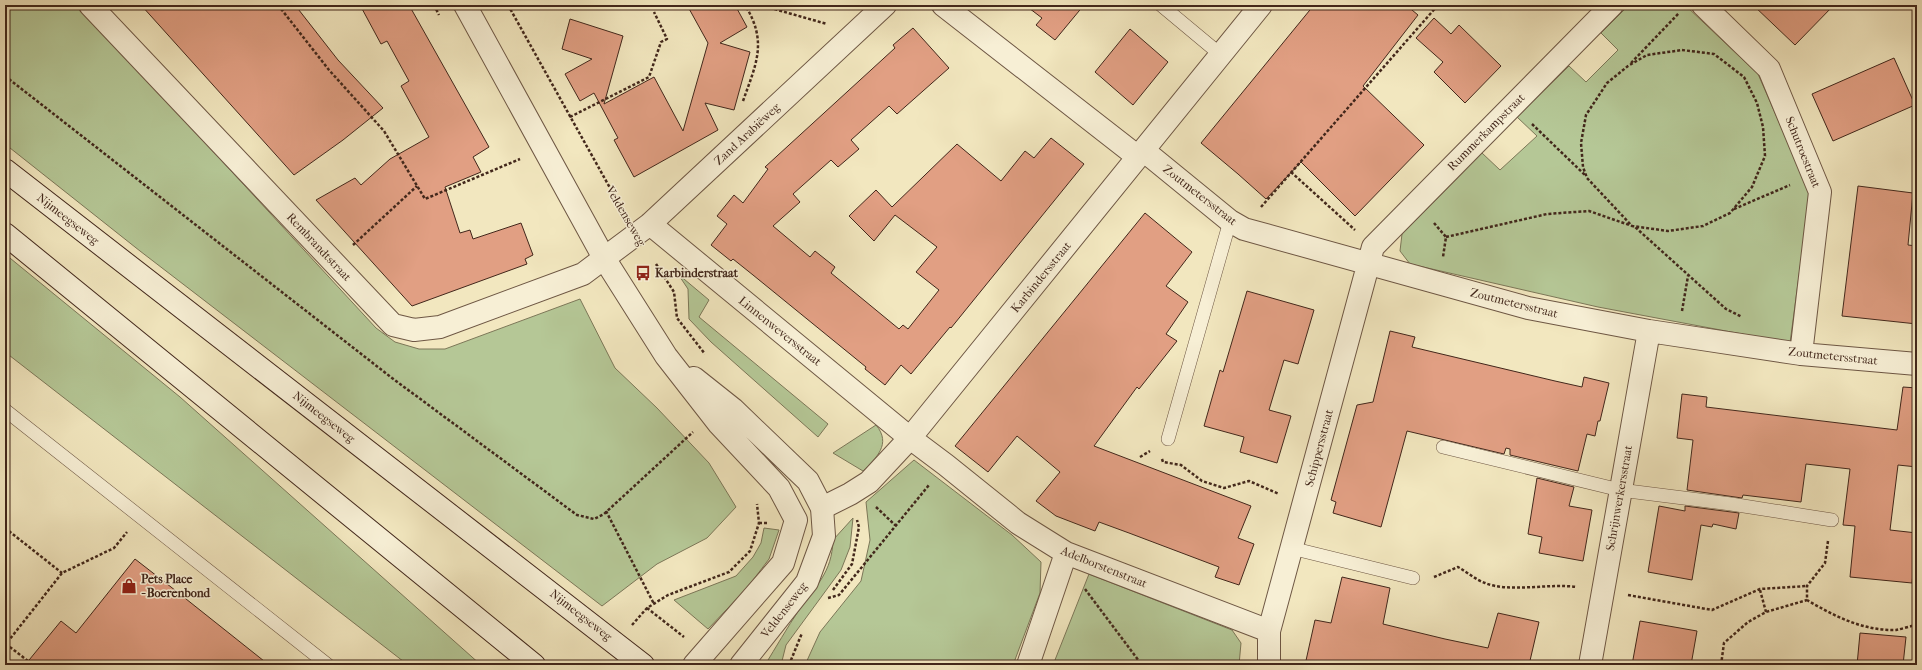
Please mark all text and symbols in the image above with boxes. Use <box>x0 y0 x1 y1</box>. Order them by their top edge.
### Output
street label: Rummerkampstraat <box>1444 90 1528 174</box>
street label: Zand Arabiëweg <box>711 100 783 168</box>
street label: Schutroestraat <box>1782 114 1824 190</box>
street label: Zoutmetersstraat <box>1160 162 1240 229</box>
street label: Veldenseweg <box>603 183 649 249</box>
street label: Nijmeegseweg <box>34 190 102 248</box>
street label: Rembrandtstraat <box>284 210 355 285</box>
street label: Karbindersstraat <box>1008 238 1074 315</box>
bus stop icon: Karbinderstraat <box>634 264 652 282</box>
place label: Karbinderstraat <box>655 266 739 280</box>
street label: Zoutmetersstraat <box>1469 285 1560 321</box>
street label: Linnenweversstraat <box>736 293 825 369</box>
street label: Zoutmetersstraat <box>1788 344 1879 368</box>
street label: Nijmeegseweg <box>290 388 358 446</box>
street label: Schippersstraat <box>1302 407 1336 488</box>
street label: Schrijnwerkersstraat <box>1603 443 1635 552</box>
street label: Adelborstenstraat <box>1058 543 1150 591</box>
place label: Pets Place - Boerenbond <box>141 572 211 600</box>
shop icon: Pets Place - Boerenbond <box>120 577 138 595</box>
street label: Veldenseweg <box>757 579 810 641</box>
street label: Nijmeegseweg <box>547 586 615 644</box>

